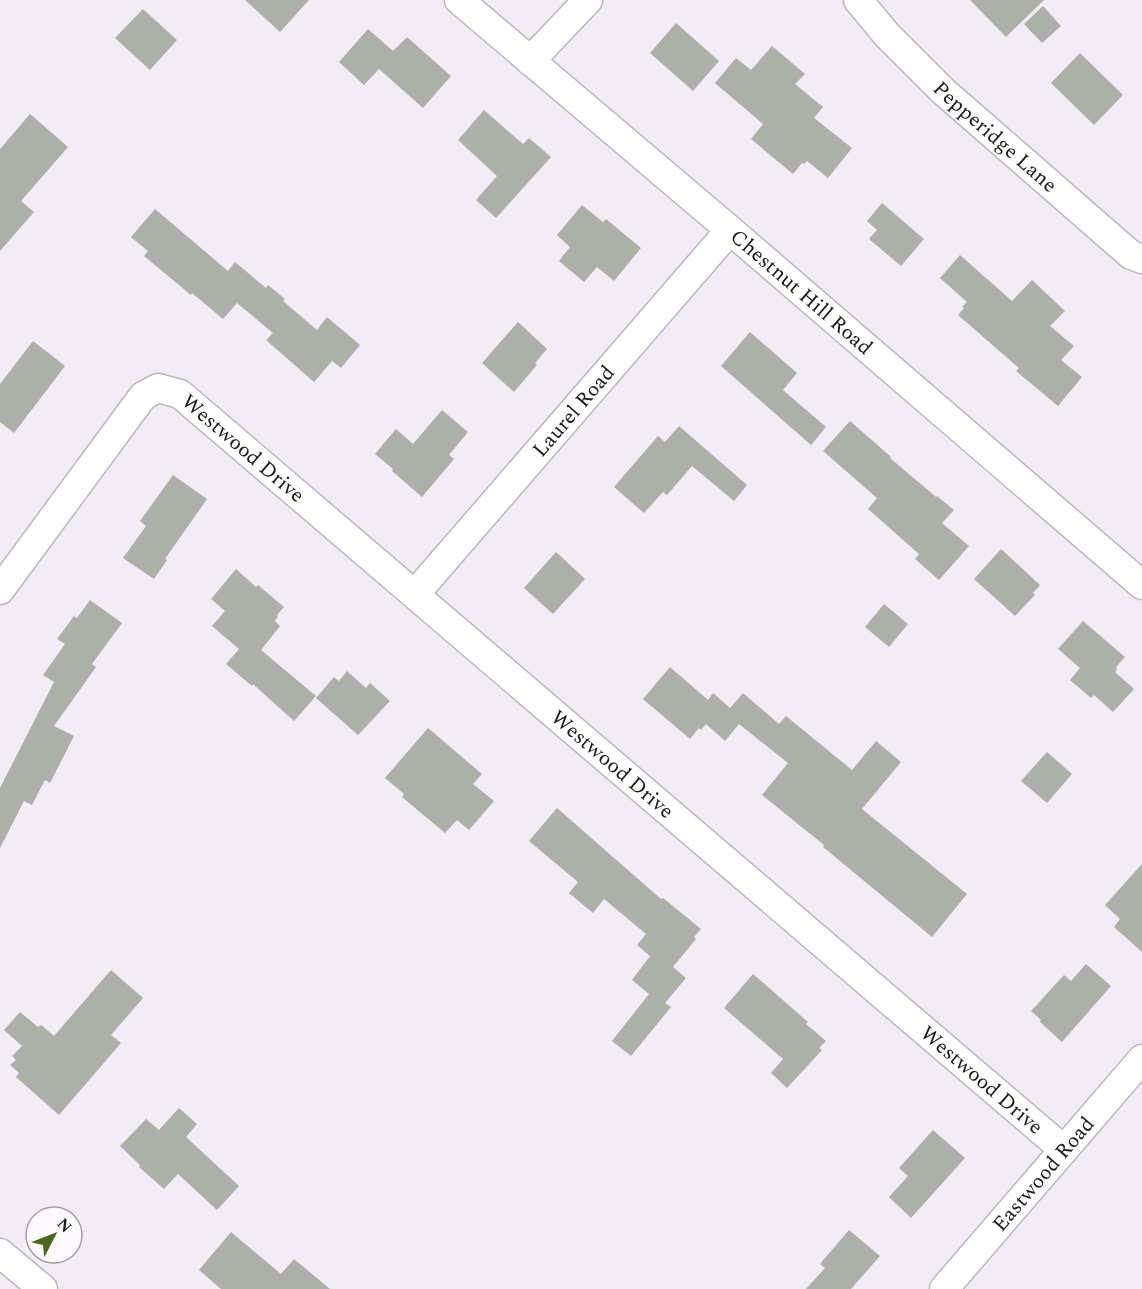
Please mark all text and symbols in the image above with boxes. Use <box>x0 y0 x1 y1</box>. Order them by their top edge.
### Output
street label: Pepperidge Lane <box>925 74 1064 201</box>
street label: Chestnut Hill Road <box>723 222 879 363</box>
street label: Laurel Road <box>525 359 623 465</box>
street label: Westwood Drive <box>174 387 311 511</box>
street label: Westwood Drive <box>543 703 681 827</box>
street label: Westwood Drive <box>912 1018 1050 1143</box>
street label: Eastwood Road <box>985 1110 1103 1239</box>
north arrow <box>24 1205 84 1265</box>
text: N <box>51 1213 78 1239</box>

